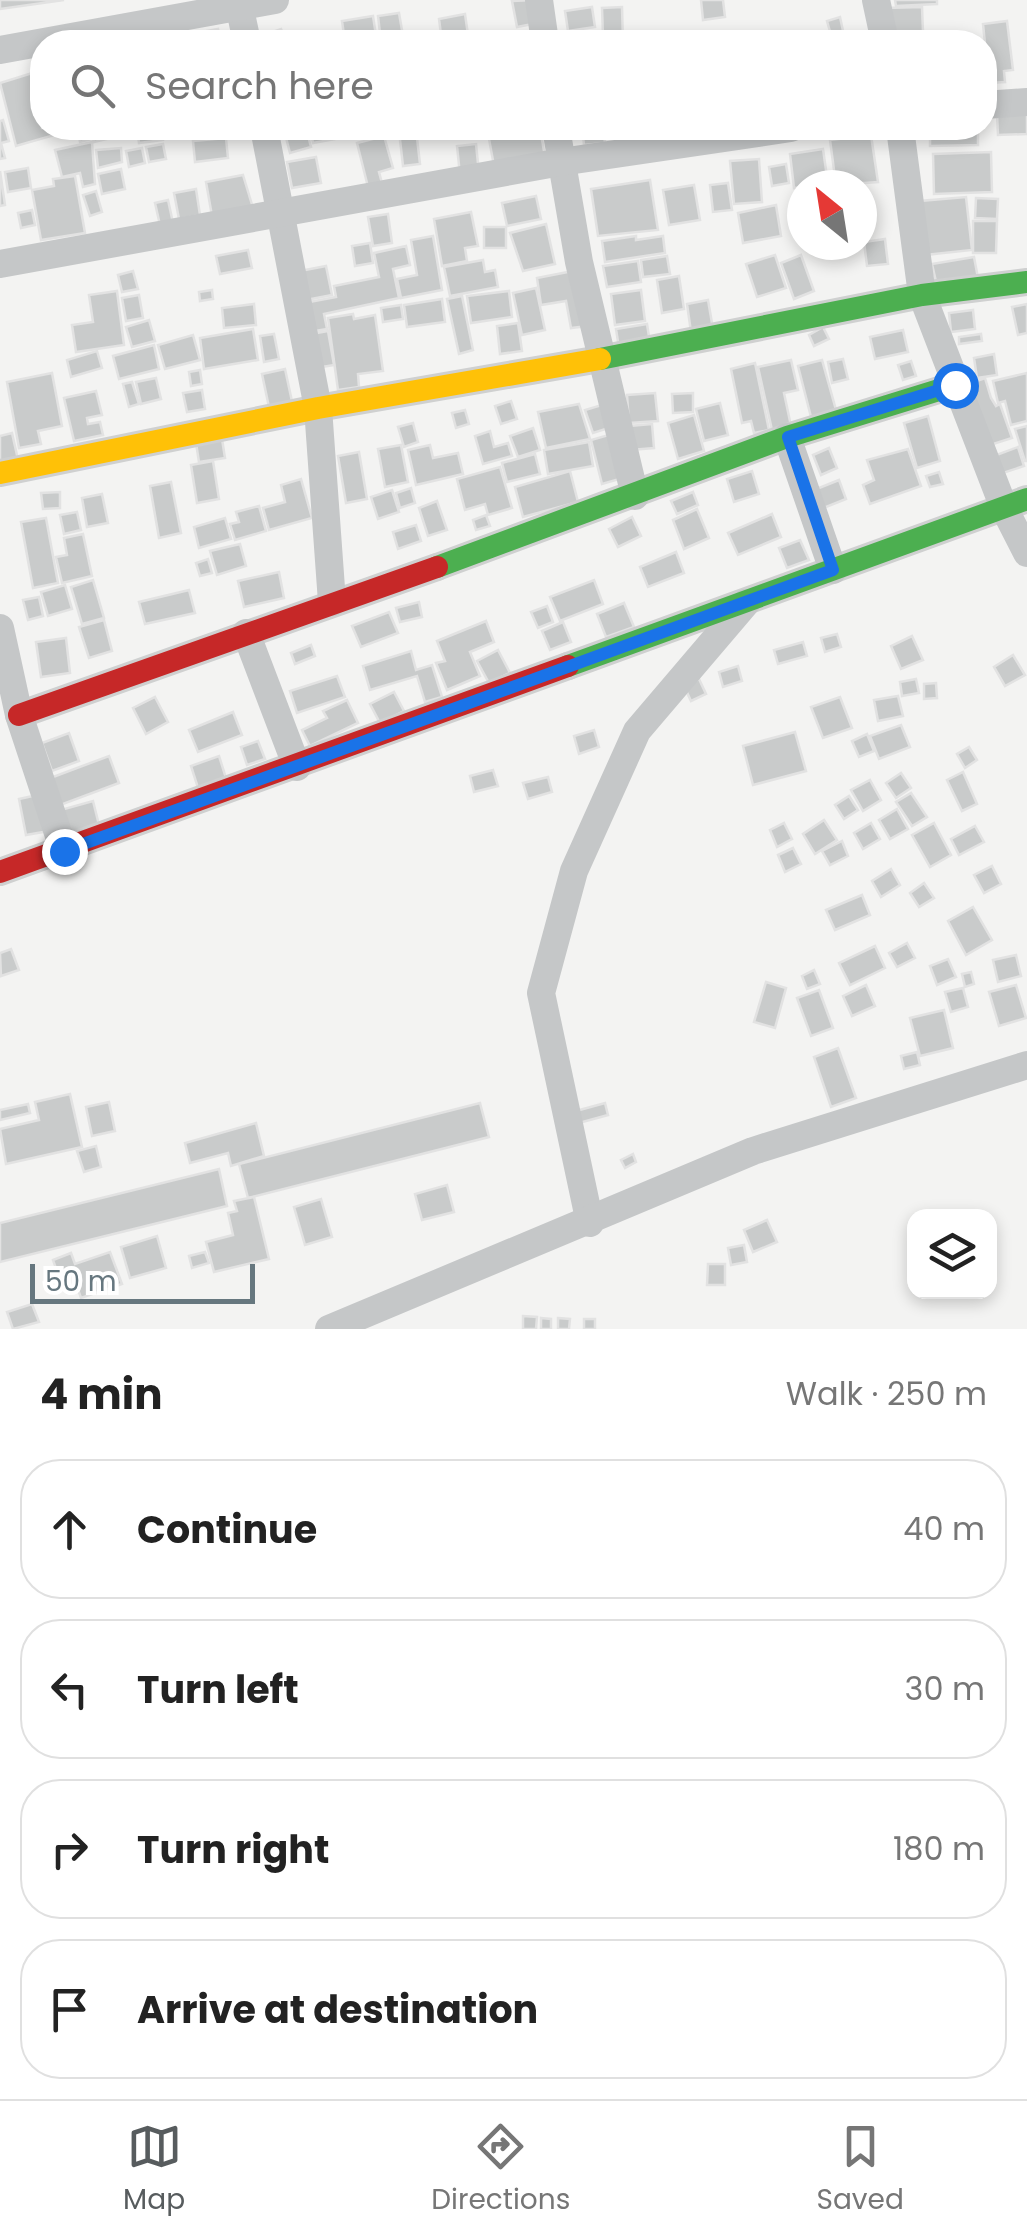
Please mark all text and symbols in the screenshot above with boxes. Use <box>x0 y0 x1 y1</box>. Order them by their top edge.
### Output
search box <box>30 30 997 140</box>
icon: search <box>65 58 120 113</box>
text: Search here <box>145 59 374 112</box>
north arrow <box>787 170 877 260</box>
route start <box>933 363 979 409</box>
route end <box>42 829 88 875</box>
map controls <box>907 1209 997 1299</box>
button: layers <box>907 1209 997 1299</box>
scale bar <box>30 1259 255 1304</box>
text: 50 m <box>45 1262 116 1301</box>
text: 4 min <box>40 1365 163 1424</box>
text: Walk · 250 m <box>786 1371 987 1416</box>
icon: ahead <box>42 1502 97 1557</box>
text: Continue <box>137 1503 317 1556</box>
text: 40 m <box>903 1506 985 1551</box>
icon: left <box>42 1662 97 1717</box>
text: Turn left <box>137 1663 299 1716</box>
text: 30 m <box>905 1666 985 1711</box>
icon: right <box>42 1822 97 1877</box>
text: Turn right <box>137 1823 329 1876</box>
text: 180 m <box>893 1826 985 1871</box>
icon: arrive <box>42 1982 97 2037</box>
text: Arrive at destination <box>137 1983 538 2036</box>
tab: Map <box>123 2119 185 2221</box>
tab: Directions <box>431 2119 570 2221</box>
tab: Saved <box>817 2119 904 2221</box>

